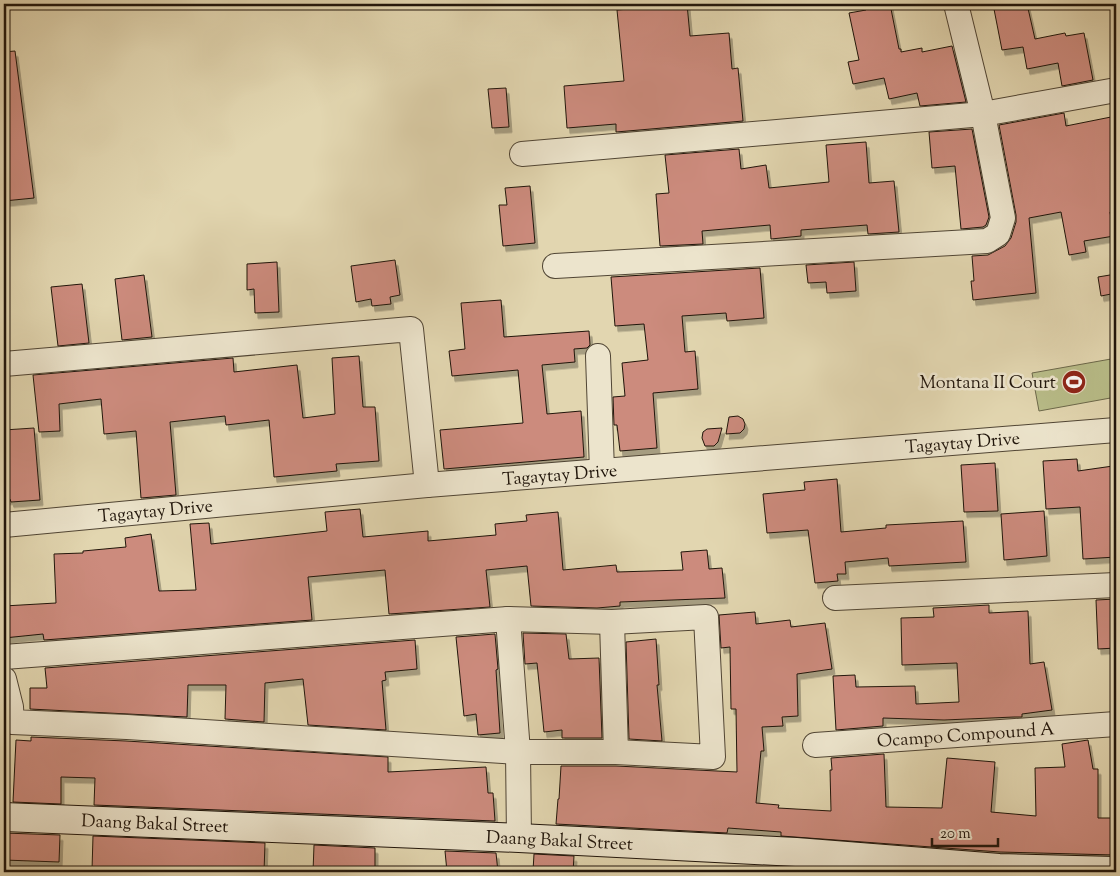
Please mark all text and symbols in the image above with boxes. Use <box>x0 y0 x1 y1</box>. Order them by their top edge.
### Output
sports icon: Montana II Court <box>1061 369 1087 395</box>
place label: Montana II Court <box>919 371 1056 397</box>
street label: Tagaytay Drive <box>904 427 1021 462</box>
street label: Tagaytay Drive <box>501 459 618 494</box>
street label: Tagaytay Drive <box>97 494 214 531</box>
street label: Ocampo Compound A <box>876 717 1056 756</box>
street label: Daang Bakal Street <box>81 809 229 841</box>
scale bar <box>932 816 999 848</box>
text: 20 m <box>940 824 971 845</box>
street label: Daang Bakal Street <box>485 826 634 859</box>

